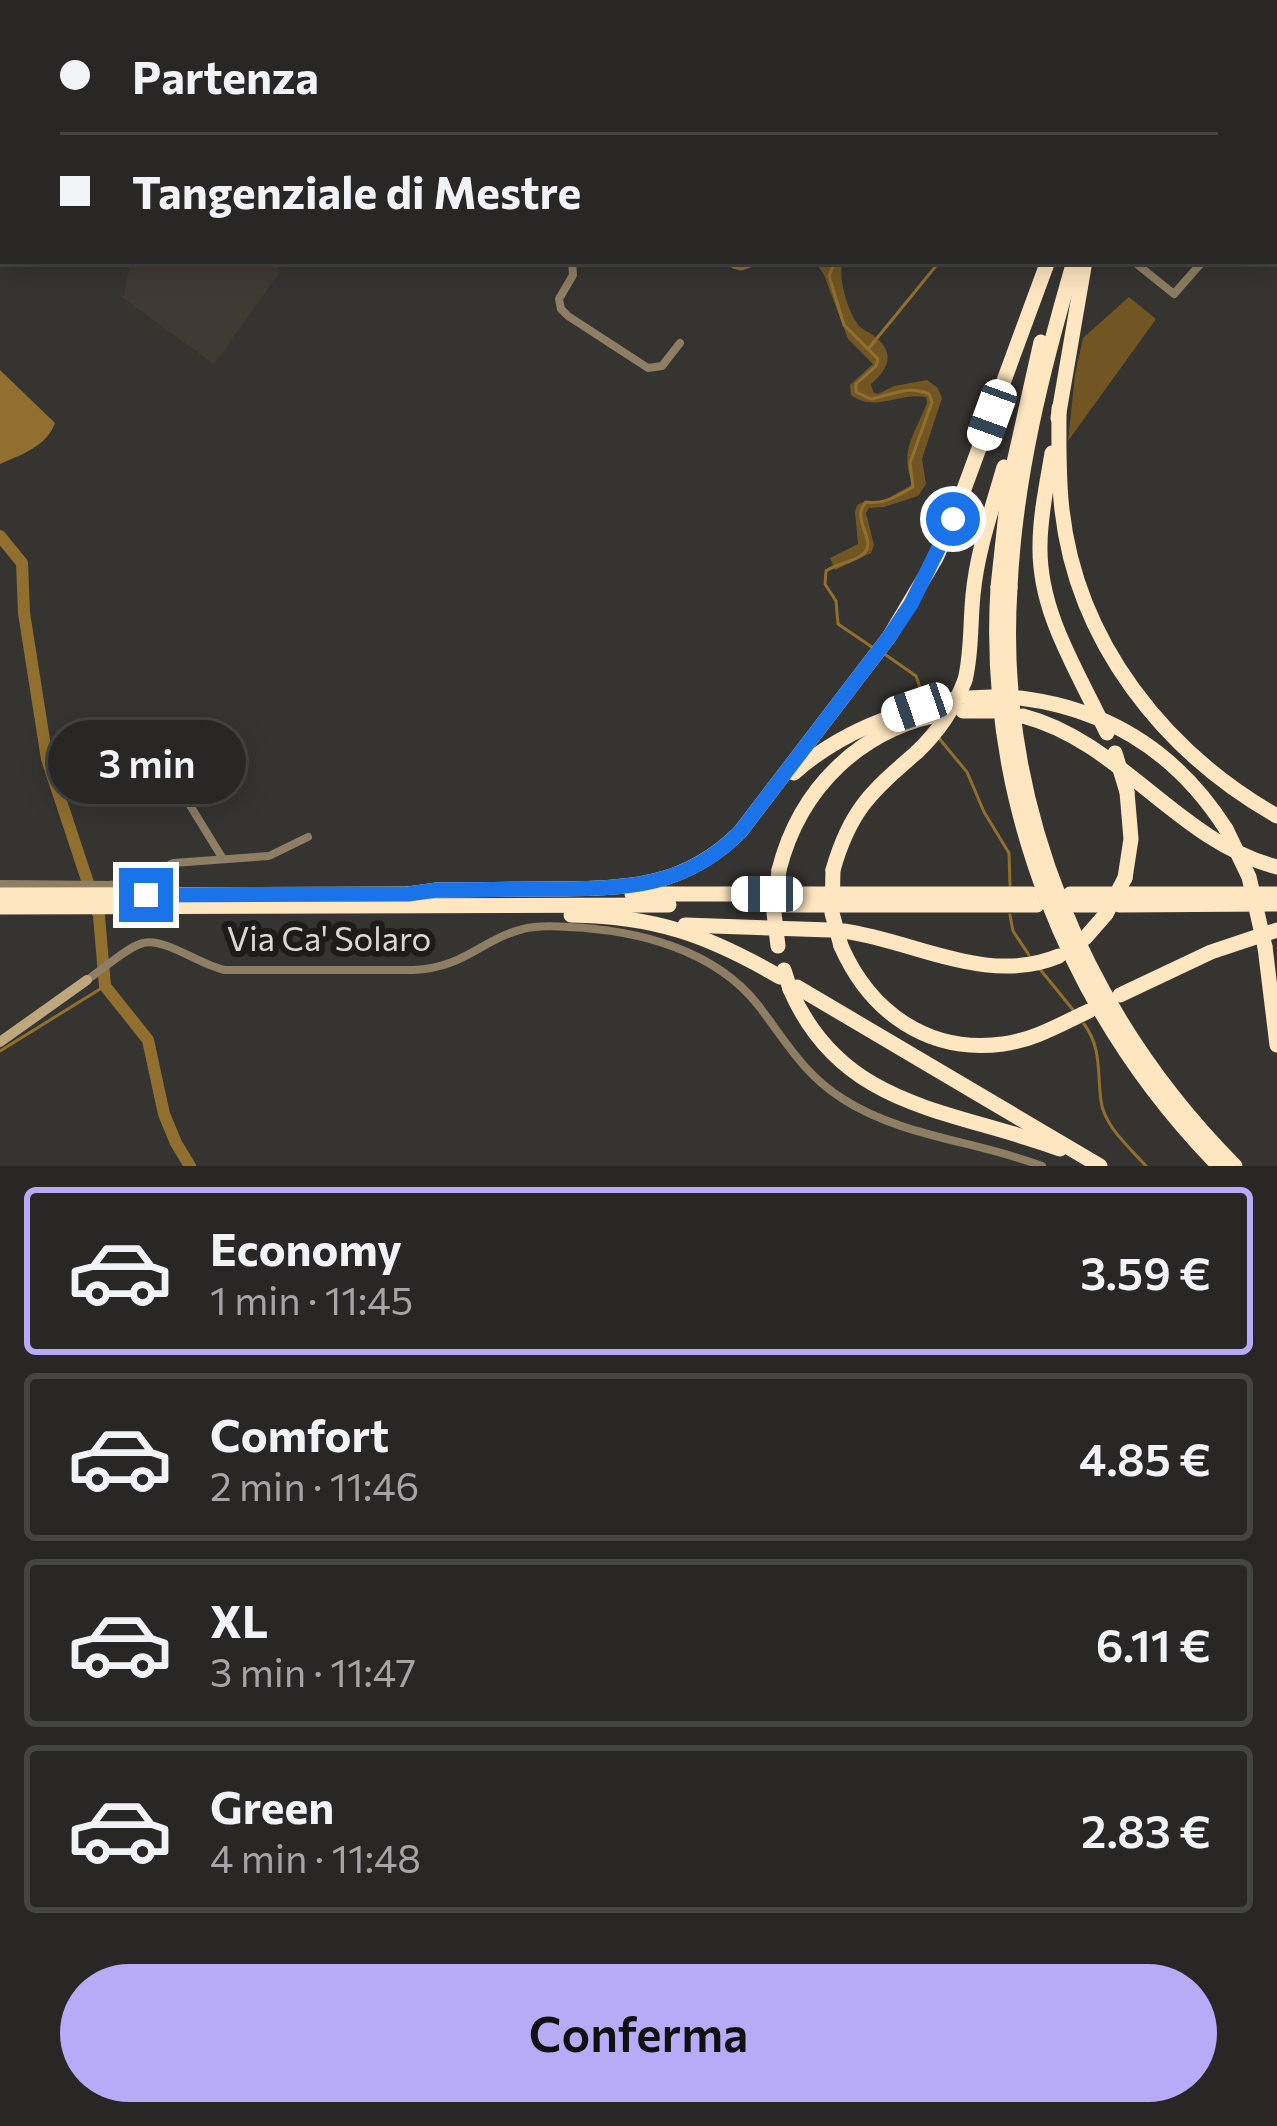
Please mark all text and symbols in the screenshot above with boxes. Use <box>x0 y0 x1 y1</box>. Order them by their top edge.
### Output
text: Partenza <box>132 48 319 103</box>
text: Tangenziale di Mestre <box>132 163 581 218</box>
car <box>963 375 1021 455</box>
route start <box>926 492 980 546</box>
car <box>877 678 957 736</box>
callout: 3 min <box>47 721 245 805</box>
text: 3 min <box>98 738 196 786</box>
route end <box>119 868 173 922</box>
car <box>731 876 803 912</box>
street label: Via Ca' Solaro <box>227 917 431 958</box>
icon: car <box>66 1217 174 1325</box>
text: Economy <box>210 1220 402 1275</box>
text: 3.59 € <box>1080 1244 1211 1299</box>
text: 1 min · 11:45 <box>210 1275 413 1323</box>
icon: car <box>66 1403 174 1511</box>
text: Comfort <box>210 1406 389 1461</box>
text: 4.85 € <box>1079 1430 1211 1485</box>
text: 2 min · 11:46 <box>210 1461 419 1509</box>
icon: car <box>66 1589 174 1697</box>
text: XL <box>210 1592 268 1647</box>
text: 6.11 € <box>1096 1616 1211 1671</box>
text: 3 min · 11:47 <box>210 1647 416 1695</box>
icon: car <box>66 1775 174 1883</box>
text: Green <box>210 1778 334 1833</box>
text: 2.83 € <box>1081 1802 1211 1857</box>
text: 4 min · 11:48 <box>210 1833 421 1881</box>
button: Conferma <box>60 1964 1217 2102</box>

